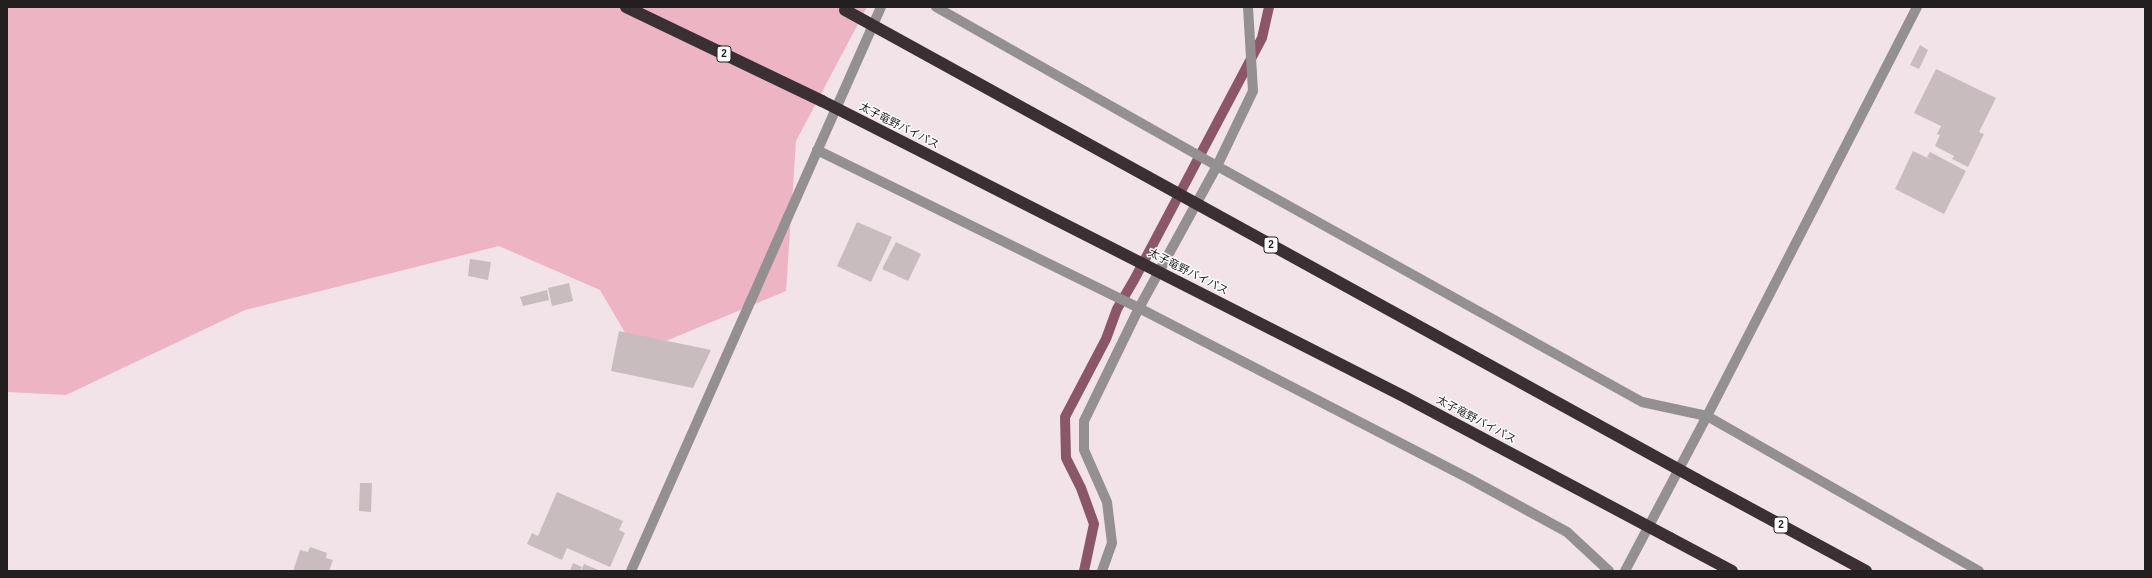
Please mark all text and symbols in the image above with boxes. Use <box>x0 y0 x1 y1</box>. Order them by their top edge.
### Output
road number: 2 <box>717 46 731 62</box>
street label: 太子竜野バイパス <box>857 100 941 152</box>
road number: 2 <box>1264 237 1278 253</box>
street label: 太子竜野バイパス <box>1146 246 1230 298</box>
street label: 太子竜野バイパス <box>1434 394 1518 446</box>
road number: 2 <box>1774 517 1788 533</box>

